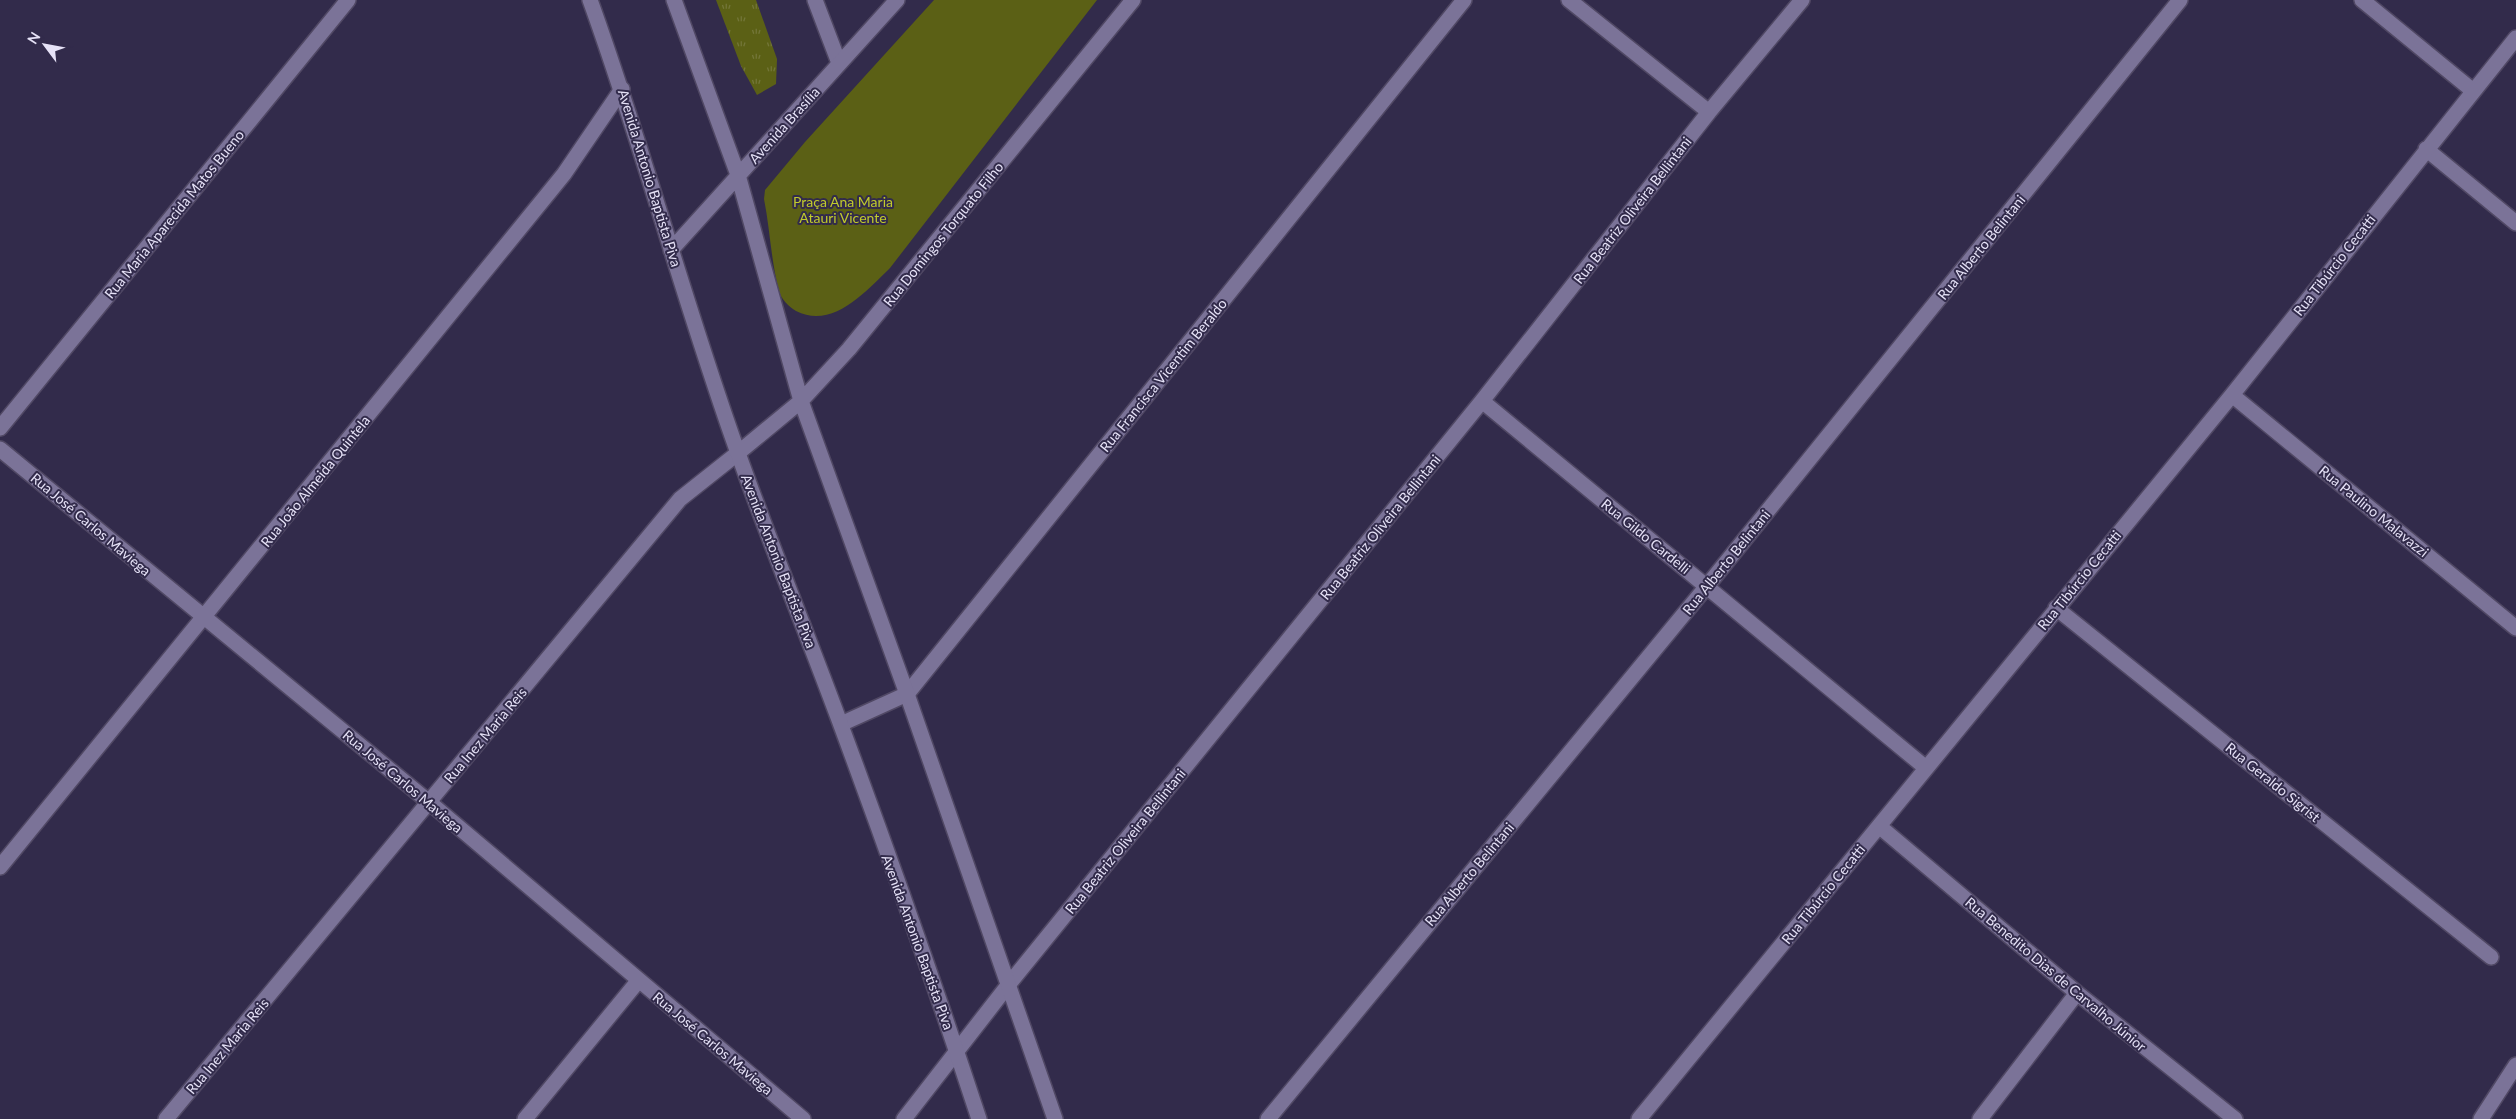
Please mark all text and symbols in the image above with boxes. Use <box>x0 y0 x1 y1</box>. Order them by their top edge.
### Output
north arrow <box>20 20 70 70</box>
text: N <box>23 29 44 47</box>
street label: Avenida Brasília <box>745 83 823 167</box>
street label: Avenida Antonio Baptista Piva <box>615 87 685 269</box>
street label: Rua Maria Aparecida Matos Bueno <box>101 126 247 302</box>
street label: Rua Beatriz Oliveira Bellintani <box>1569 133 1695 287</box>
street label: Rua Domingos Torquato Filho <box>879 158 1007 310</box>
street label: Rua Alberto Belintani <box>1934 191 2028 303</box>
park label: Praça Ana Maria Atauri Vicente <box>793 193 893 226</box>
street label: Rua Tibúrcio Cecatti <box>2289 211 2379 319</box>
street label: Rua Francisca Vicentim Beraldo <box>1096 295 1230 455</box>
street label: Rua João Almeida Quintela <box>257 412 373 550</box>
street label: Rua Beatriz Oliveira Bellintani <box>1316 451 1444 603</box>
street label: Rua Paulino Malavazzi <box>2316 462 2432 560</box>
street label: Rua José Carlos Maviega <box>28 469 154 579</box>
street label: Avenida Antonio Baptista Piva <box>738 472 820 650</box>
street label: Rua Gildo Cardelli <box>1598 495 1694 577</box>
street label: Rua Alberto Belintani <box>1679 506 1773 618</box>
street label: Rua Tibúrcio Cecatti <box>2034 527 2124 633</box>
street label: Rua Inez Maria Reis <box>440 684 530 786</box>
street label: Rua José Carlos Maviega <box>340 726 466 836</box>
street label: Rua Geraldo Sigrist <box>2222 739 2324 825</box>
street label: Rua Beatriz Oliveira Bellintani <box>1061 765 1189 917</box>
street label: Rua Alberto Belintani <box>1421 819 1517 929</box>
street label: Rua Tibúrcio Cecatti <box>1778 841 1868 947</box>
street label: Avenida Antonio Baptista Piva <box>878 852 958 1032</box>
street label: Rua Benedito Dias de Carvalho Júnior <box>1962 893 2150 1055</box>
street label: Rua José Carlos Maviega <box>650 988 776 1098</box>
street label: Rua Inez Maria Reis <box>182 995 272 1097</box>

